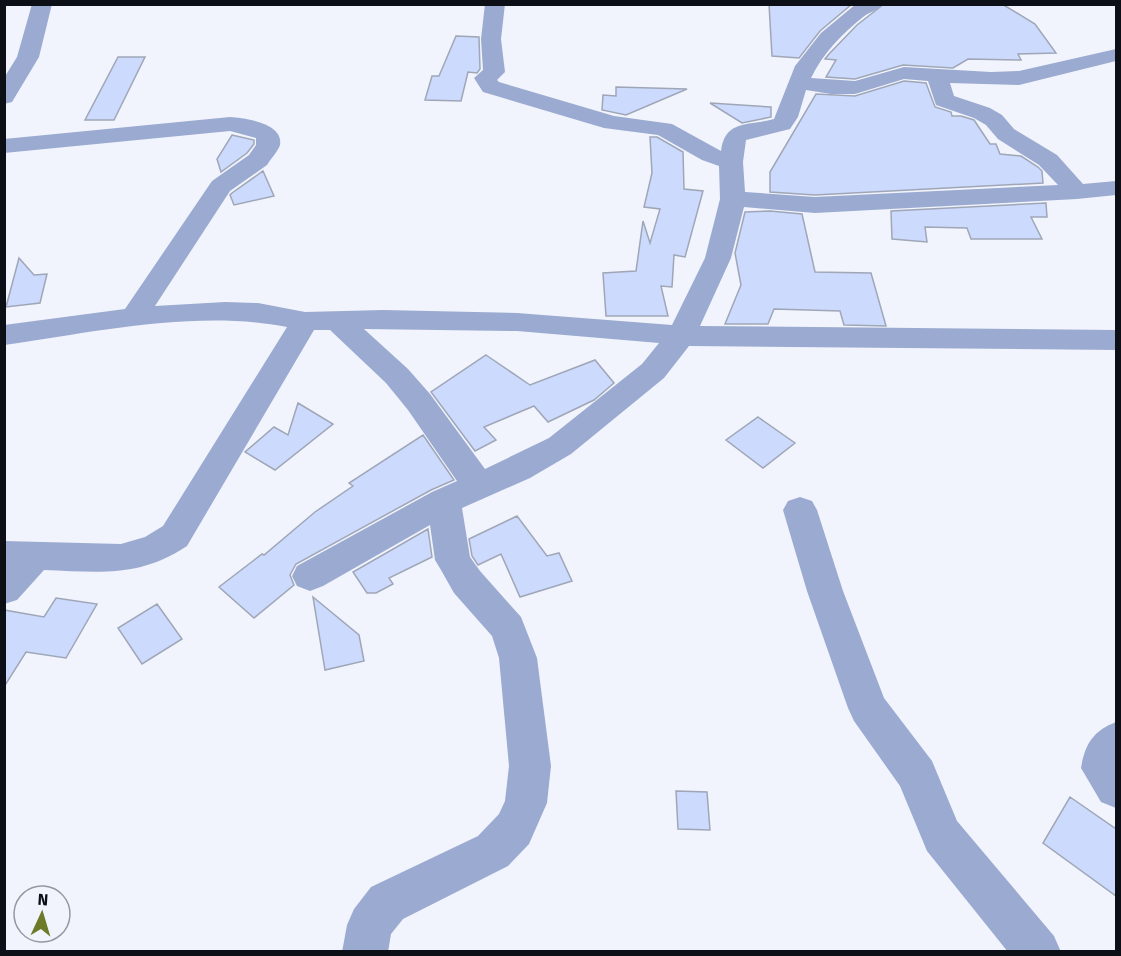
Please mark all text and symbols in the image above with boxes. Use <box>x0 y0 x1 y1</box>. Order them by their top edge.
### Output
north arrow <box>12 884 72 944</box>
text: N <box>37 890 49 909</box>

